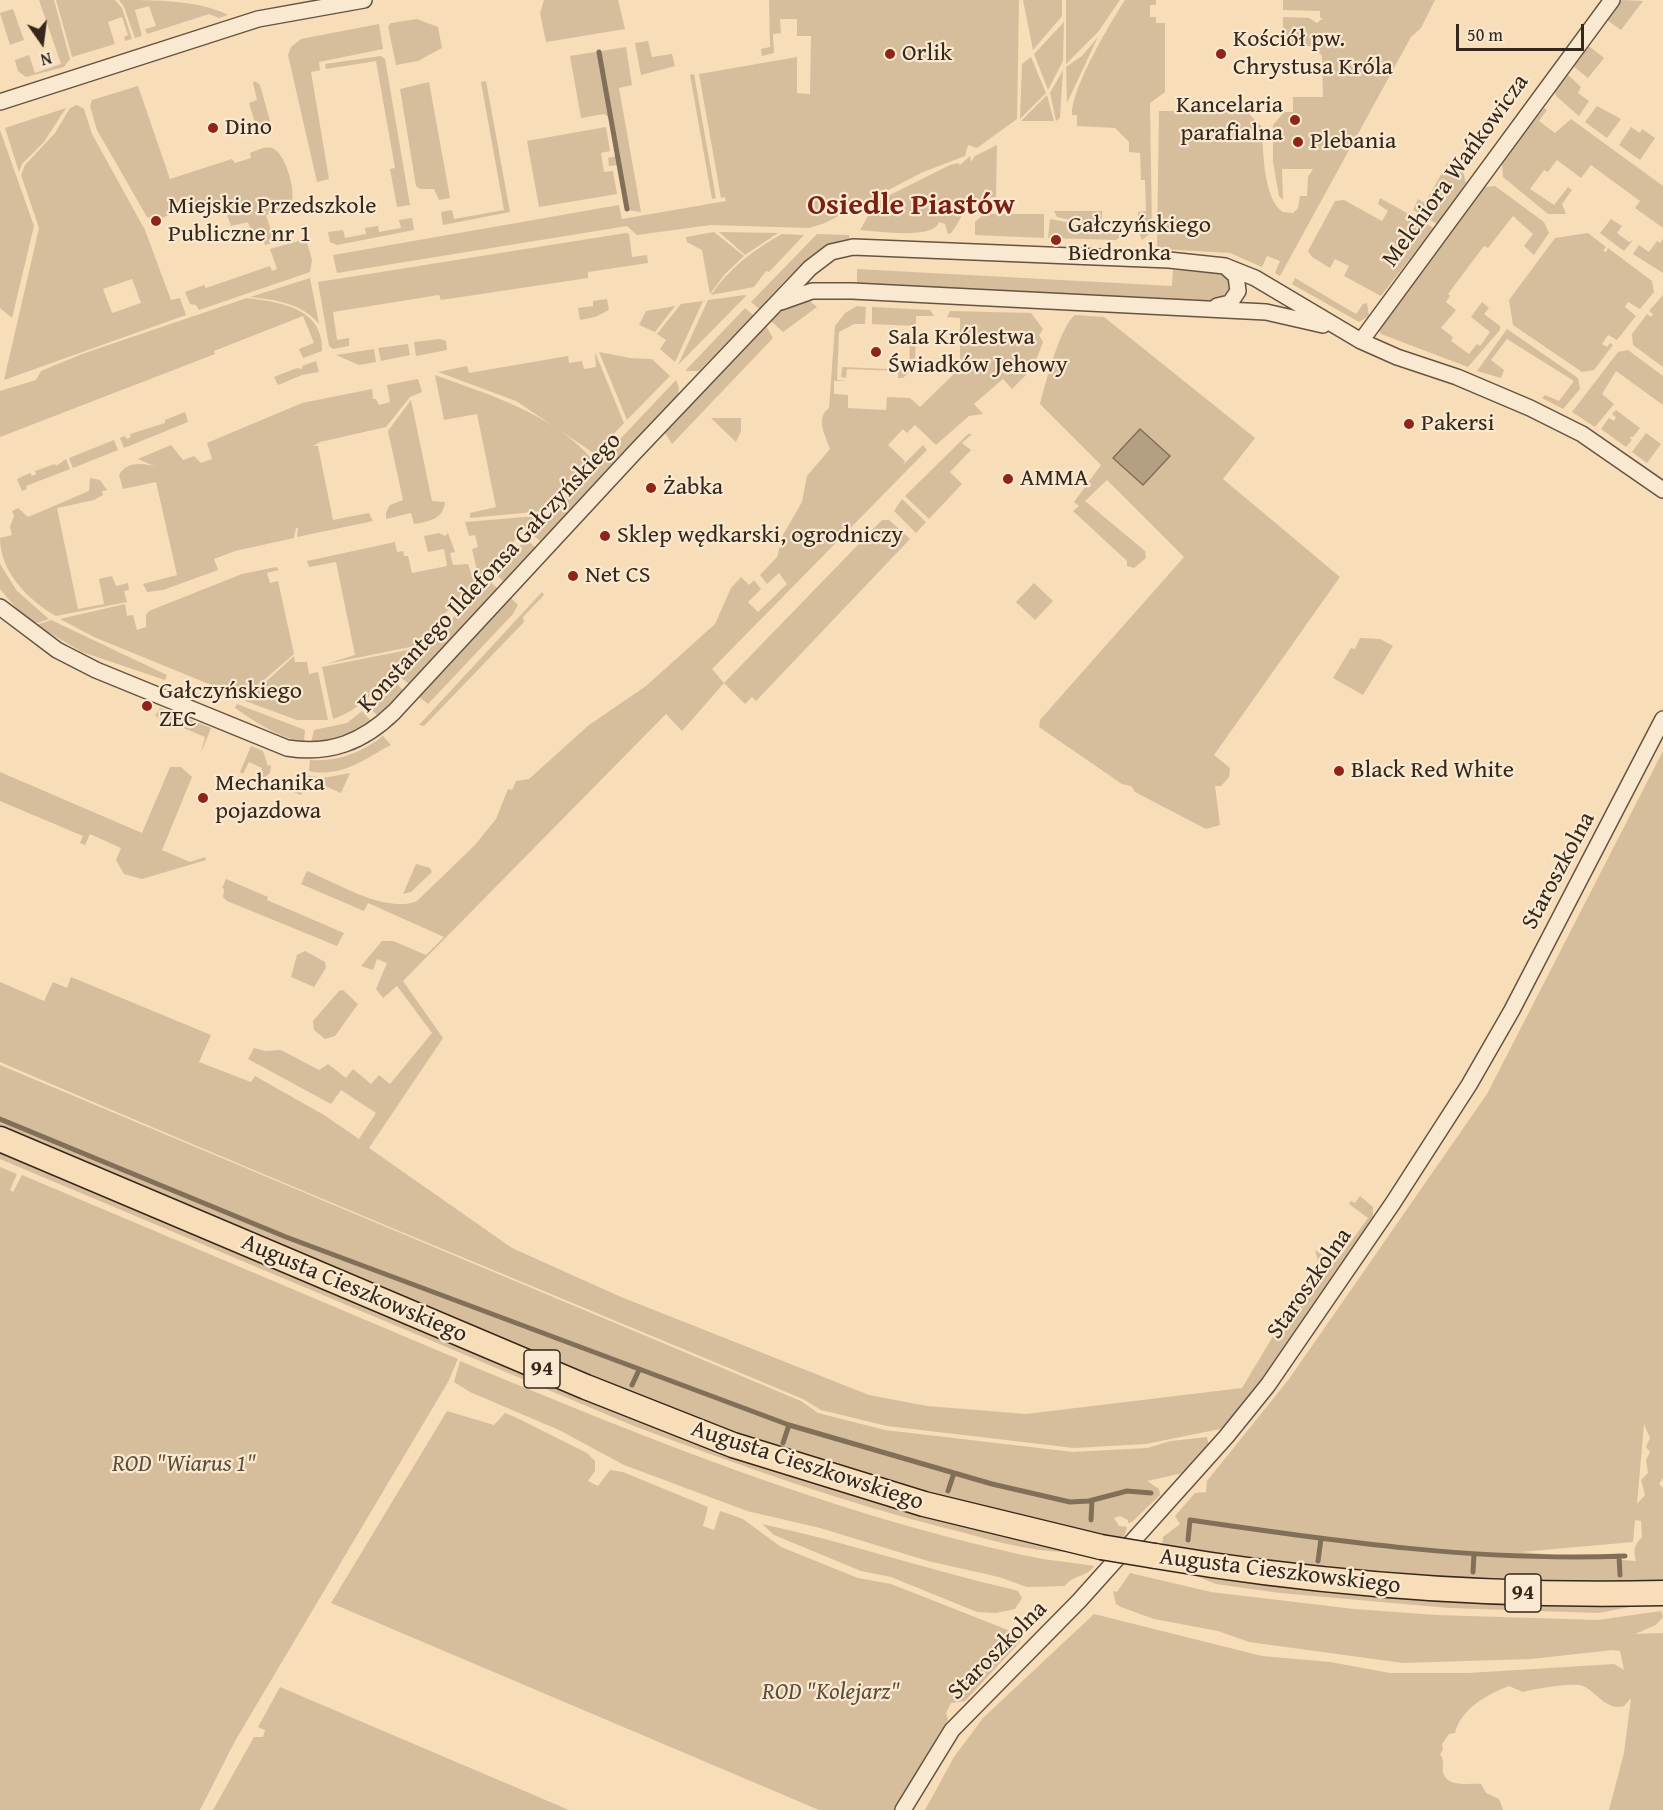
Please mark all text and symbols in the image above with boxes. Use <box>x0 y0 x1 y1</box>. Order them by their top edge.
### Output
north arrow <box>12 12 72 72</box>
scale bar <box>1459 12 1586 50</box>
text: 50 m <box>1467 21 1503 48</box>
place label: Kościół pw. Chrystusa Króla <box>1233 26 1393 82</box>
place label: Orlik <box>902 40 952 68</box>
text: N <box>38 47 54 72</box>
marker: Orlik <box>883 47 897 61</box>
marker: Kościół pw. Chrystusa Króla <box>1214 47 1228 61</box>
street label: Melchiora Wańkowicza <box>1377 69 1535 273</box>
place label: Kancelaria parafialna <box>1176 92 1283 148</box>
marker: Kancelaria parafialna <box>1288 113 1302 127</box>
place label: Dino <box>225 114 272 142</box>
marker: Dino <box>206 121 220 135</box>
place label: Plebania <box>1310 128 1396 156</box>
marker: Plebania <box>1291 135 1305 149</box>
district label: Osiedle Piastów <box>807 188 1015 224</box>
place label: Miejskie Przedszkole Publiczne nr 1 <box>168 193 376 249</box>
place label: Gałczyńskiego Biedronka <box>1068 212 1211 268</box>
marker: Miejskie Przedszkole Publiczne nr 1 <box>149 214 163 228</box>
marker: Gałczyńskiego Biedronka <box>1049 233 1063 247</box>
place label: Sala Królestwa Świadków Jehowy <box>888 324 1068 380</box>
marker: Sala Królestwa Świadków Jehowy <box>869 345 883 359</box>
place label: Pakersi <box>1421 410 1494 438</box>
marker: Pakersi <box>1402 417 1416 431</box>
street label: Konstantego Ildefonsa Gałczyńskiego <box>352 427 628 719</box>
place label: AMMA <box>1020 465 1088 493</box>
marker: AMMA <box>1001 472 1015 486</box>
place label: Żabka <box>663 474 723 502</box>
marker: Żabka <box>644 481 658 495</box>
place label: Sklep wędkarski, ogrodniczy <box>617 522 903 550</box>
marker: Sklep wędkarski, ogrodniczy <box>598 529 612 543</box>
place label: Net CS <box>585 562 650 590</box>
marker: Net CS <box>566 569 580 583</box>
place label: Gałczyńskiego ZEC <box>159 678 302 734</box>
marker: Gałczyńskiego ZEC <box>140 699 154 713</box>
place label: Black Red White <box>1351 757 1514 785</box>
marker: Black Red White <box>1332 764 1346 778</box>
place label: Mechanika pojazdowa <box>215 770 325 826</box>
marker: Mechanika pojazdowa <box>196 791 210 805</box>
street label: Staroszkolna <box>1516 807 1602 935</box>
street label: Staroszkolna <box>1261 1223 1359 1345</box>
street label: Augusta Cieszkowskiego <box>237 1228 471 1350</box>
road number: 94 <box>524 1350 560 1388</box>
street label: Augusta Cieszkowskiego <box>687 1415 927 1517</box>
park label: ROD "Wiarus 1" <box>112 1451 256 1479</box>
street label: Augusta Cieszkowskiego <box>1158 1543 1402 1601</box>
road number: 94 <box>1505 1574 1541 1612</box>
street label: Staroszkolna <box>942 1595 1054 1707</box>
park label: ROD "Kolejarz" <box>762 1679 900 1707</box>

